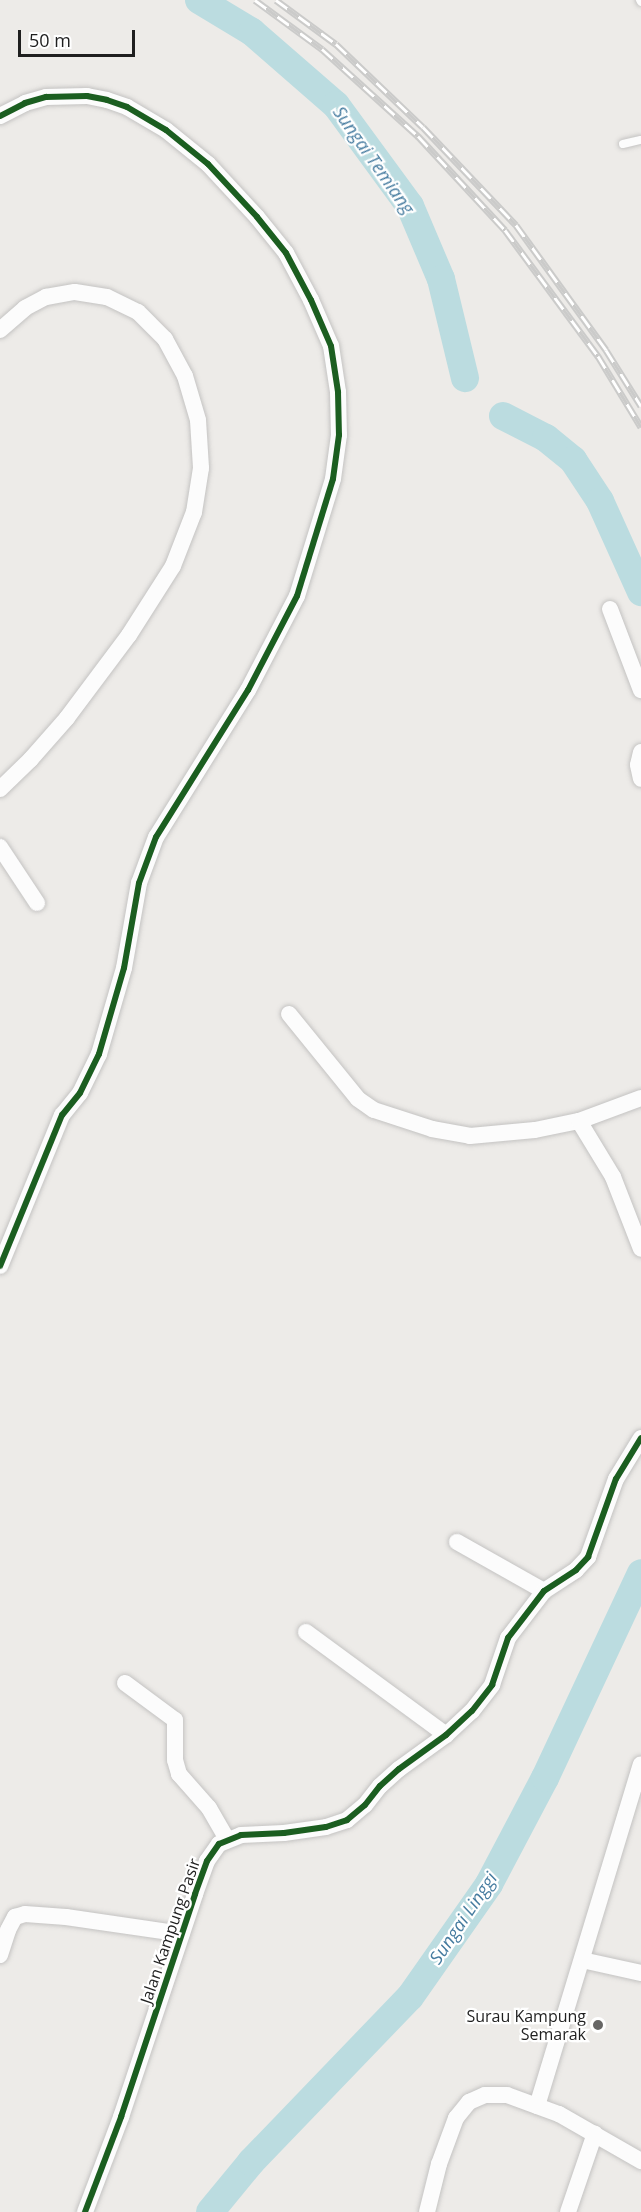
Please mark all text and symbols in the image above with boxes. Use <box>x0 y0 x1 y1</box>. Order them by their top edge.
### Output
scale bar <box>21 18 138 56</box>
text: 50 m <box>29 28 71 52</box>
water label: Sungai Temiang <box>329 102 419 218</box>
street label: Jalan Kampung Pasir <box>136 1856 204 2006</box>
water label: Sungai Linggi <box>425 1868 501 1968</box>
place label: Surau Kampung Semarak <box>466 2006 586 2044</box>
marker: Surau Kampung Semarak <box>591 2018 605 2032</box>

